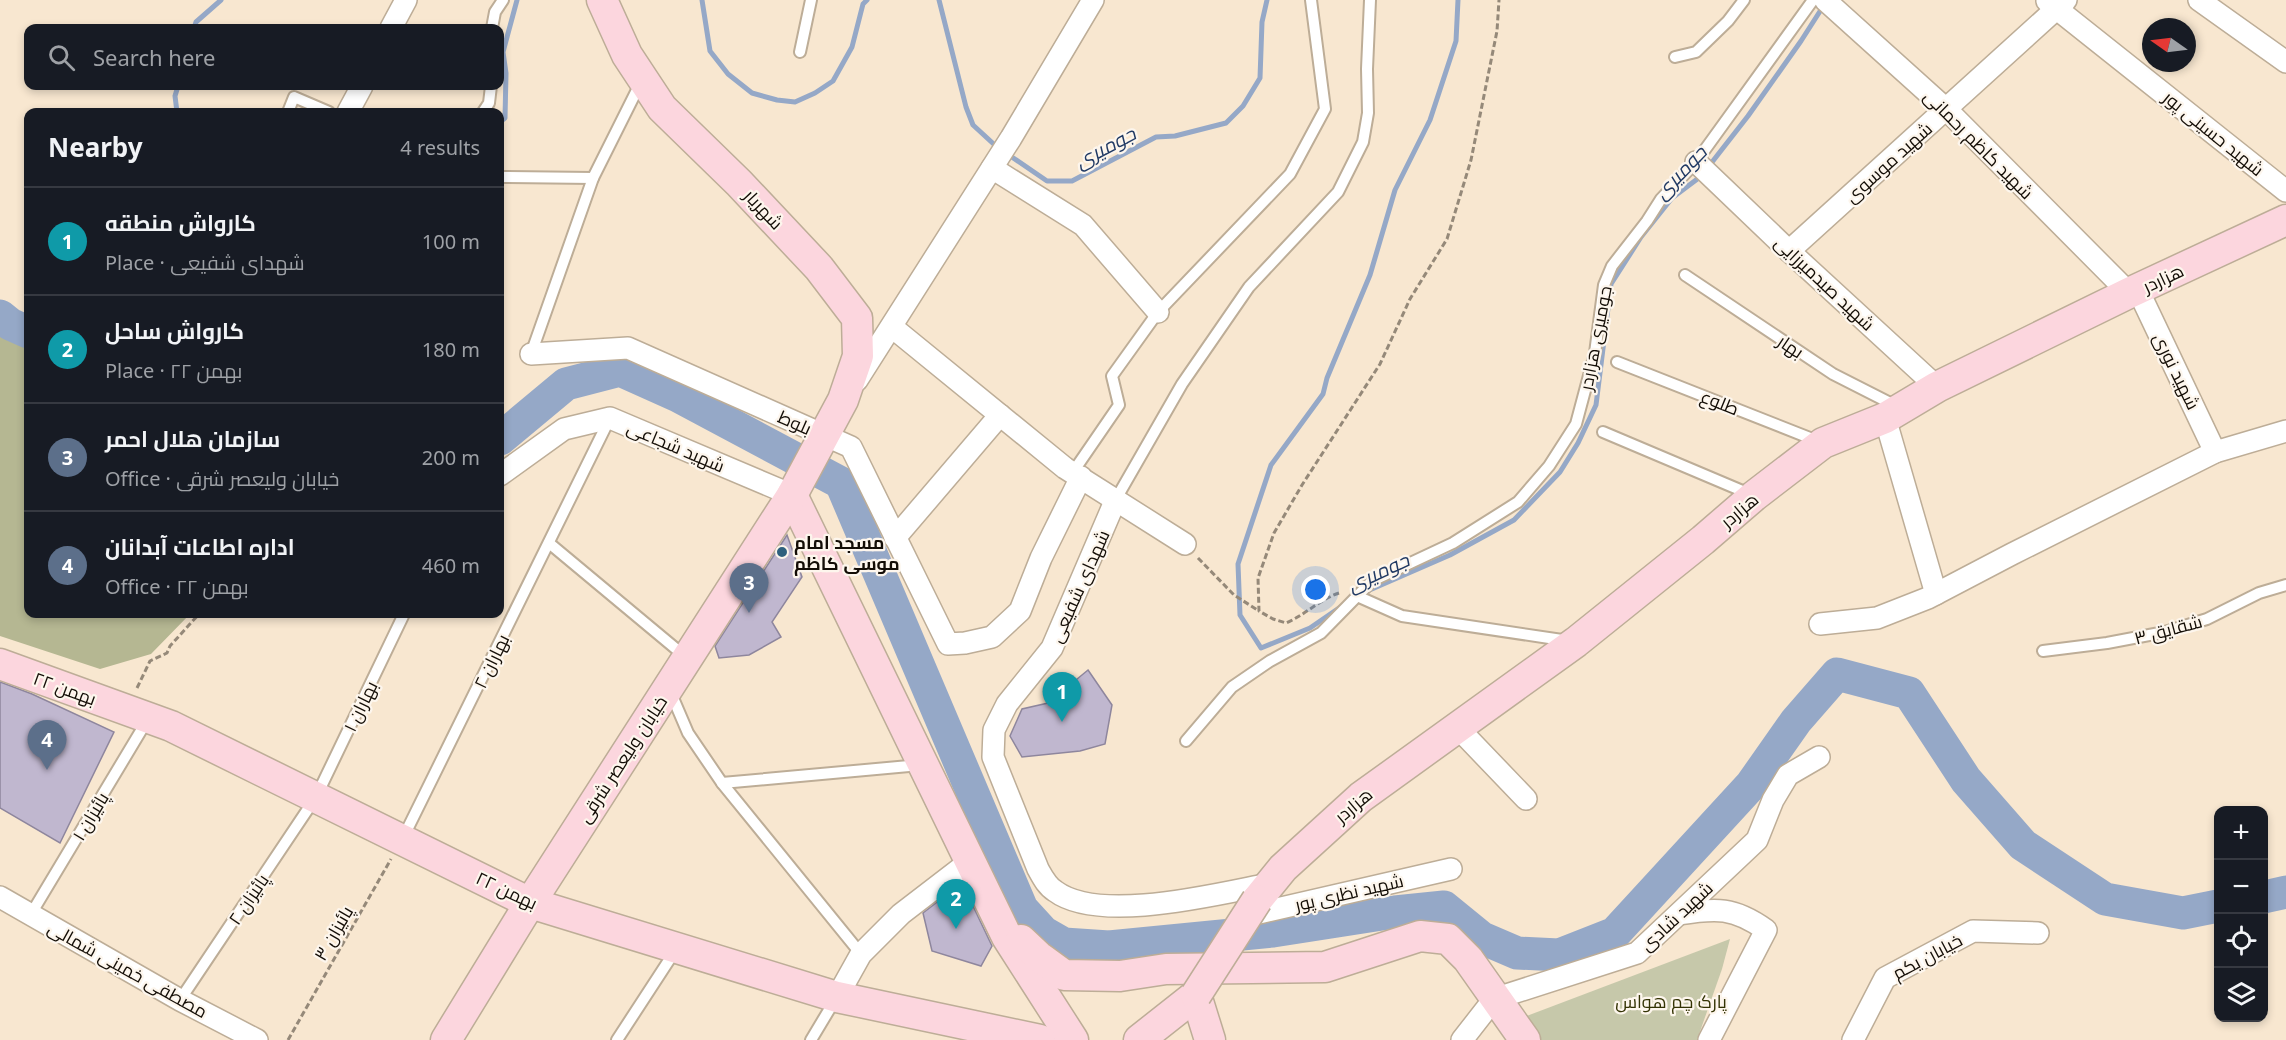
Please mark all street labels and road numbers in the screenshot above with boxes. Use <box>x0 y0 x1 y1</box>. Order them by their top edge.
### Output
street label: شهید کاظم رحمانی <box>1918 84 2039 205</box>
street label: شهید حسینی پور <box>2157 84 2269 182</box>
street label: شهید موسوی <box>1839 116 1937 208</box>
street label: شهریار <box>739 183 789 234</box>
street label: شهید صیدمیرزایی <box>1770 230 1880 336</box>
street label: هزاردر <box>2138 258 2187 298</box>
street label: جومیری هزاردر <box>1573 284 1617 393</box>
street label: بهار <box>1772 328 1809 363</box>
street label: شهید نوری <box>2148 329 2206 413</box>
street label: طلوع <box>1697 384 1743 421</box>
street label: بلوط <box>774 404 816 440</box>
street label: شهید شجاعی <box>623 415 729 477</box>
street label: هزاردر <box>1714 487 1763 534</box>
street label: شهدای شفیعی <box>1043 526 1115 646</box>
street label: شقایق ۳ <box>2131 608 2205 651</box>
street label: بهاران ۲ <box>468 630 514 692</box>
street label: ۲۲ بهمن <box>30 666 100 710</box>
street label: بهاران ۱ <box>337 677 383 735</box>
street label: خیابان ولیعصر شرقی <box>572 691 672 827</box>
street label: هزاردر <box>1328 782 1377 829</box>
street label: پائیزان ۱ <box>66 787 115 845</box>
street label: ۲۲ بهمن <box>472 865 542 915</box>
street label: شهید نظری پور <box>1291 868 1406 917</box>
street label: پائیزان ۲ <box>222 869 275 930</box>
street label: شهید شادی <box>1634 876 1718 956</box>
street label: پائیزان ۳ <box>308 901 359 965</box>
street label: مصطفی خمینی شمالی <box>44 915 212 1023</box>
street label: خیابان یکم <box>1888 928 1967 985</box>

